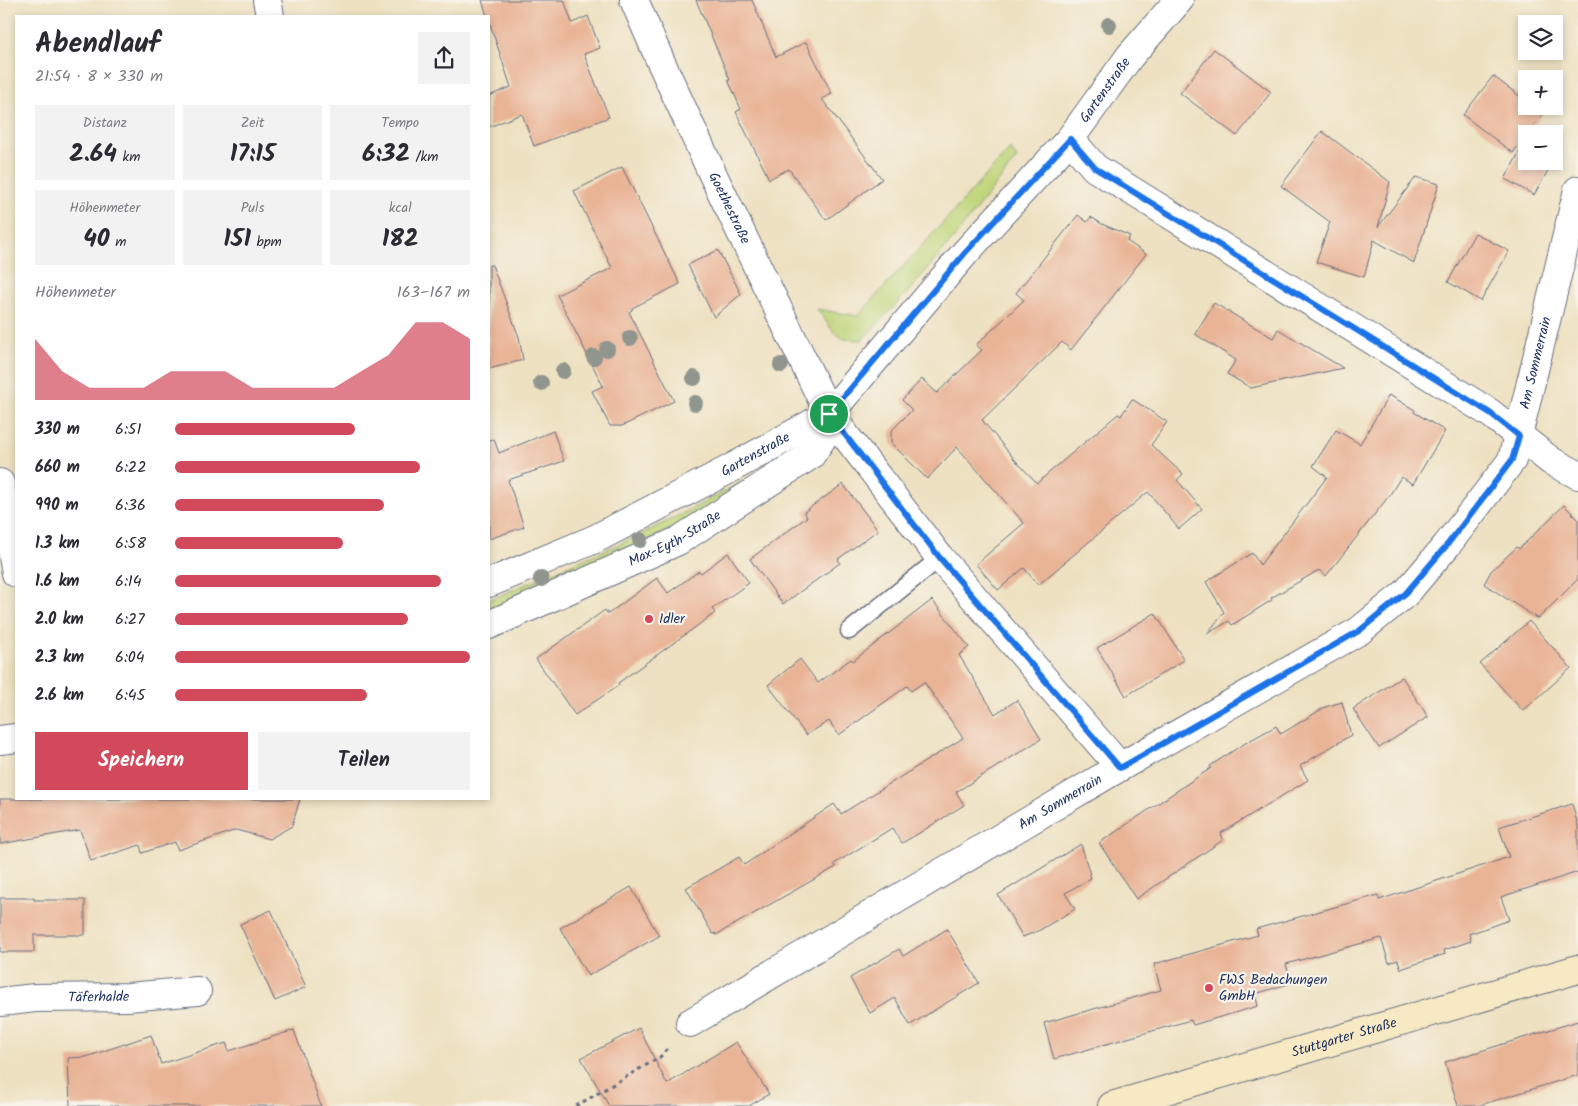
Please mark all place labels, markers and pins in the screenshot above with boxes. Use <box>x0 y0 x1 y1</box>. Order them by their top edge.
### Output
pin <box>808 393 850 435</box>
place label: Idler <box>659 608 686 630</box>
marker: Idler <box>643 613 655 625</box>
place label: FWS Bedachungen GmbH <box>1219 969 1327 1007</box>
marker: FWS Bedachungen GmbH <box>1203 982 1215 994</box>

